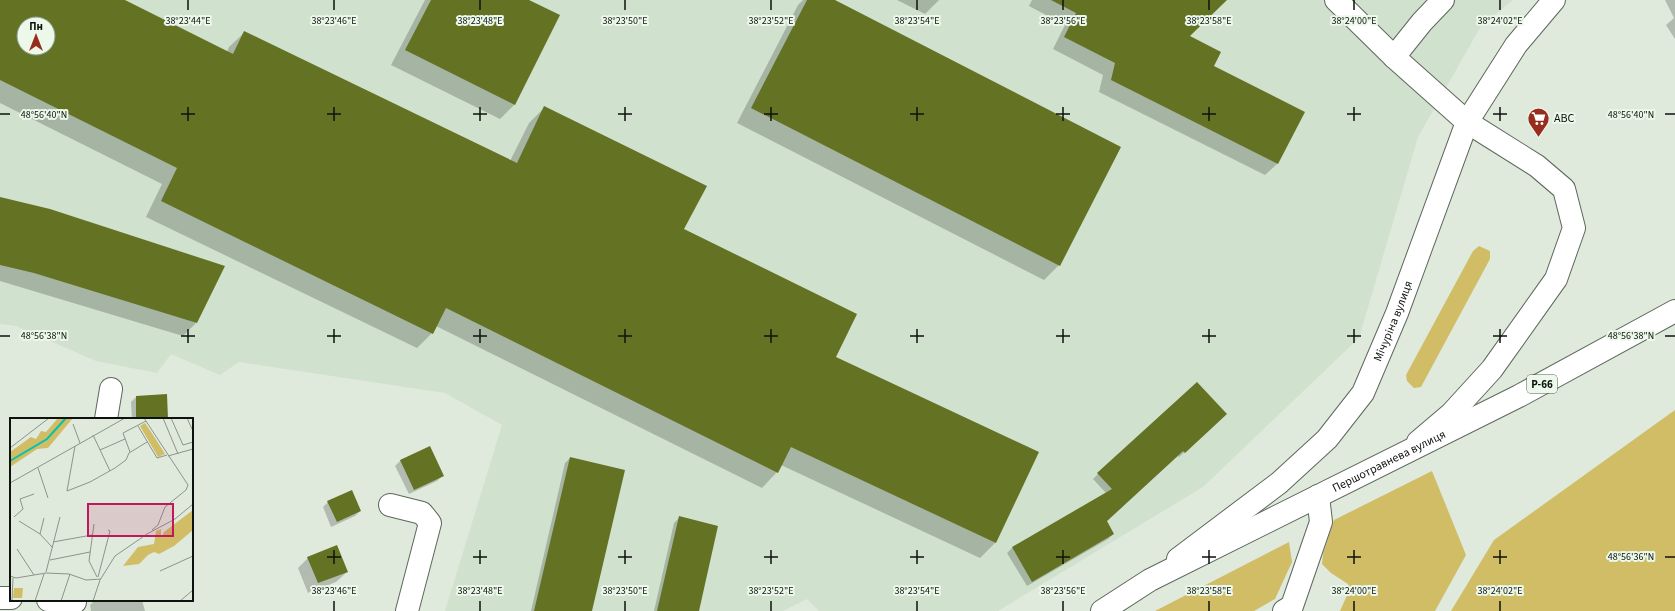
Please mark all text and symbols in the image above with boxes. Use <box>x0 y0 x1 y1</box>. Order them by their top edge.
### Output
text: 38°23'44"E <box>165 14 211 28</box>
text: 38°23'46"E <box>311 14 357 28</box>
text: 38°23'48"E <box>457 14 503 28</box>
text: 38°23'50"E <box>602 14 648 28</box>
text: 38°23'52"E <box>748 14 794 28</box>
text: 38°23'54"E <box>894 14 940 28</box>
text: 38°23'56"E <box>1040 14 1086 28</box>
text: 38°23'58"E <box>1186 14 1232 28</box>
text: 38°24'00"E <box>1331 14 1377 28</box>
text: 38°24'02"E <box>1477 14 1523 28</box>
north arrow <box>16 16 56 56</box>
text: Пн <box>29 19 43 34</box>
supermarket icon: ABC <box>1525 105 1551 138</box>
text: 48°56'40"N <box>21 108 67 122</box>
text: 48°56'40"N <box>1608 108 1654 122</box>
place label: ABC <box>1554 110 1575 127</box>
street label: Мічуріна вулиця <box>1369 278 1417 364</box>
text: 48°56'38"N <box>21 329 67 343</box>
text: 48°56'38"N <box>1608 329 1654 343</box>
road number: Р-66 <box>1527 375 1557 393</box>
inset map <box>10 418 193 601</box>
street label: Першотравнева вулиця <box>1329 425 1448 496</box>
text: 48°56'36"N <box>1608 550 1654 564</box>
text: 38°23'46"E <box>311 584 357 598</box>
text: 38°23'48"E <box>457 584 503 598</box>
text: 38°23'50"E <box>602 584 648 598</box>
text: 38°23'52"E <box>748 584 794 598</box>
text: 38°23'54"E <box>894 584 940 598</box>
text: 38°23'56"E <box>1040 584 1086 598</box>
text: 38°23'58"E <box>1186 584 1232 598</box>
text: 38°24'00"E <box>1331 584 1377 598</box>
text: 38°24'02"E <box>1477 584 1523 598</box>

